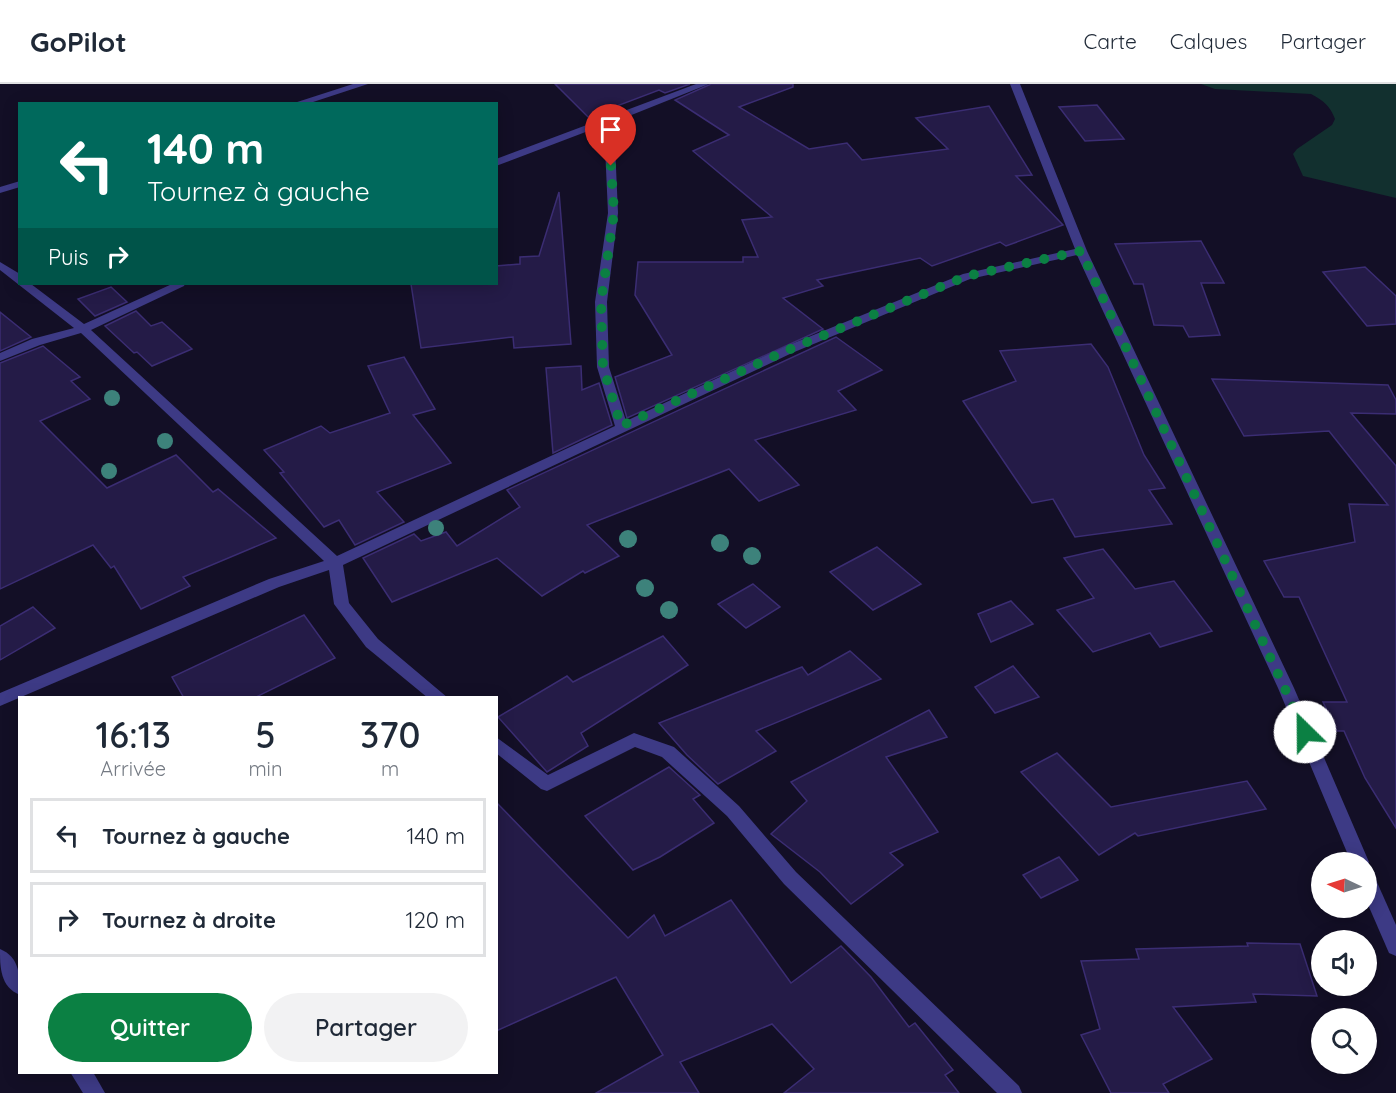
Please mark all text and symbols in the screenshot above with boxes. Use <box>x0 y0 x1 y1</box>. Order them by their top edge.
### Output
text: GoPilot <box>30 24 127 59</box>
text: Carte <box>1083 28 1137 54</box>
text: Calques <box>1170 28 1247 54</box>
text: Partager <box>1280 28 1366 54</box>
pin <box>585 104 636 166</box>
icon: arrive <box>594 113 627 146</box>
text: 140 m <box>147 122 264 175</box>
icon: left <box>48 126 126 204</box>
text: Tournez à gauche <box>147 174 370 208</box>
icon: right <box>101 240 134 273</box>
text: Puis <box>48 243 89 271</box>
position arrow <box>1273 700 1337 764</box>
text: 16:13 <box>96 712 171 757</box>
text: 5 <box>255 712 276 757</box>
text: 370 <box>360 712 420 757</box>
text: Arrivée <box>100 756 166 781</box>
text: min <box>248 756 282 781</box>
text: m <box>381 756 399 781</box>
icon: left <box>51 819 84 852</box>
text: Tournez à gauche <box>102 822 290 850</box>
text: 140 m <box>406 822 465 850</box>
north arrow <box>1311 852 1377 918</box>
map controls <box>1311 852 1377 1074</box>
icon: right <box>51 903 84 936</box>
text: Tournez à droite <box>102 906 276 934</box>
text: 120 m <box>406 906 465 934</box>
button: sound <box>1311 930 1377 996</box>
button: Quitter <box>48 993 252 1062</box>
button: Partager <box>264 993 468 1062</box>
button: search <box>1311 1008 1377 1074</box>

